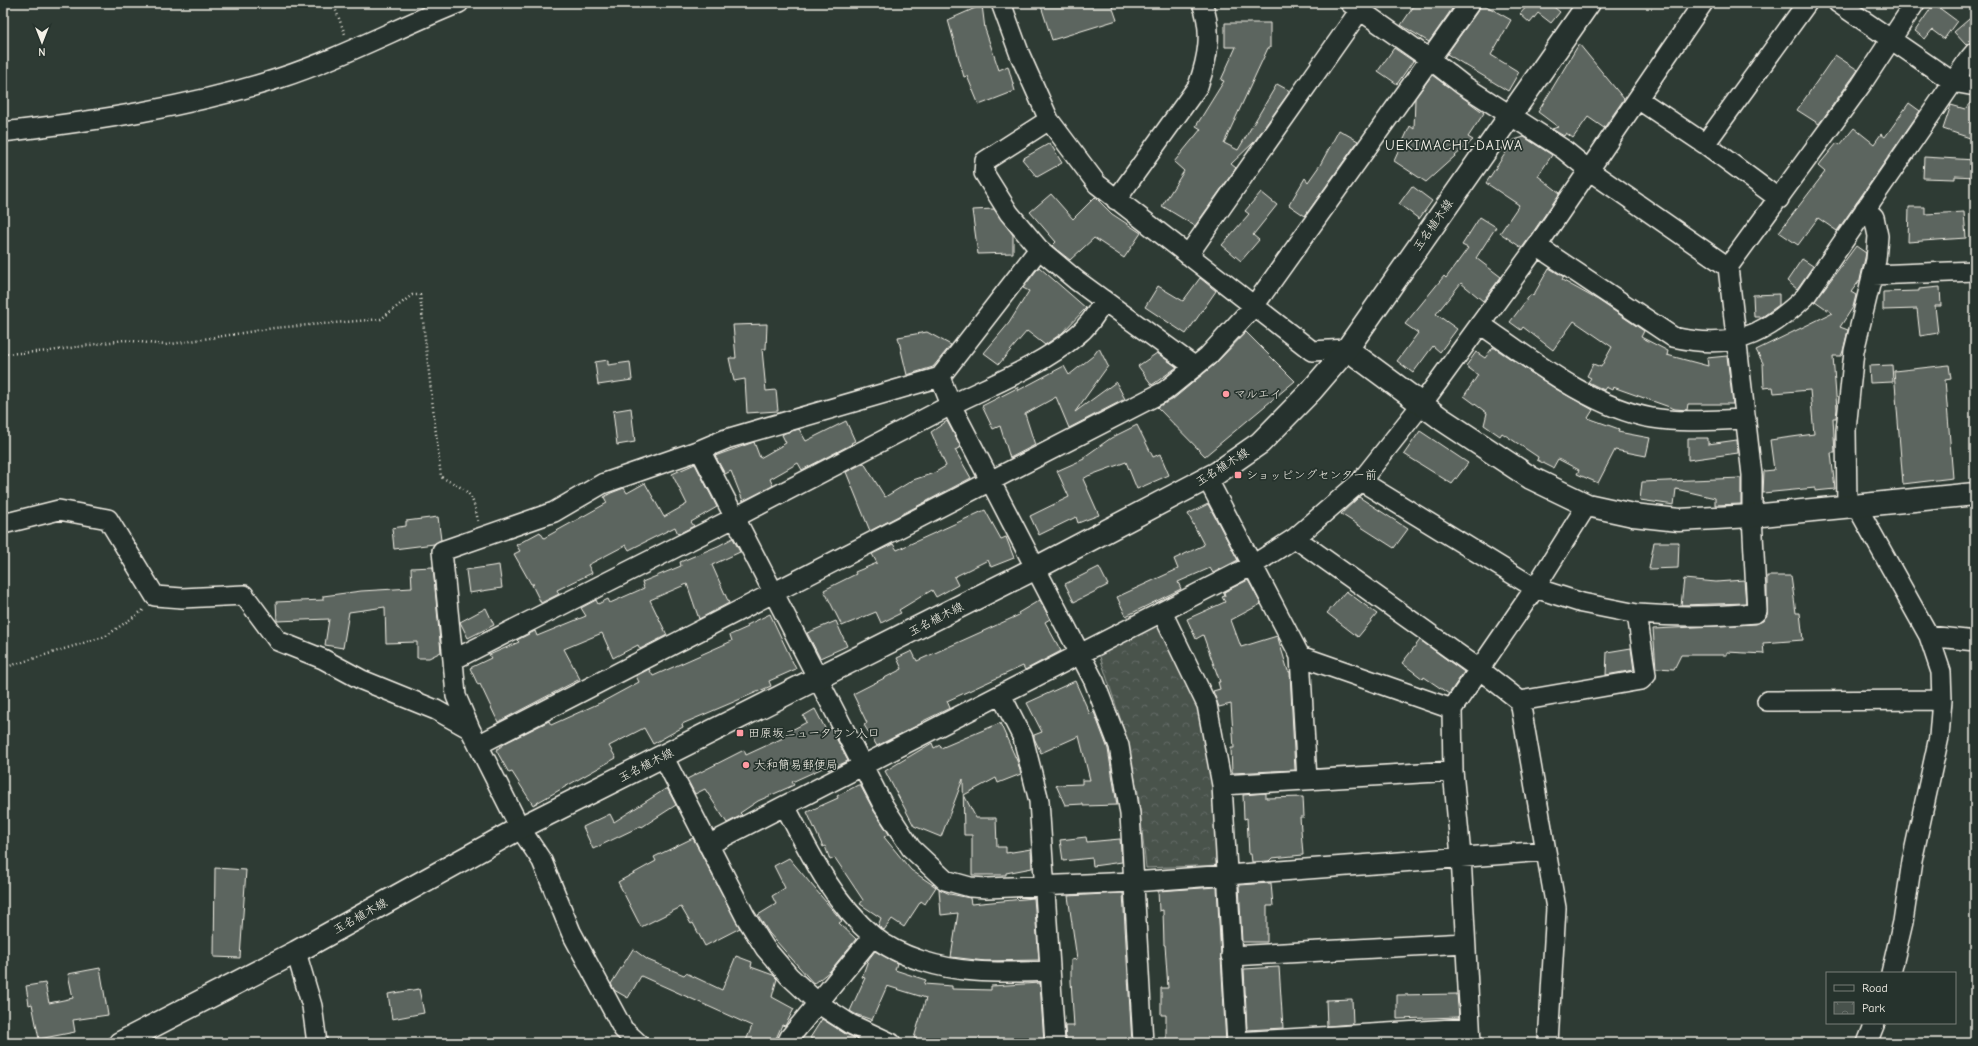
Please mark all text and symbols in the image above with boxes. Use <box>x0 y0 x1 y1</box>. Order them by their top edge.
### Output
north arrow <box>22 22 62 62</box>
text: N <box>38 45 46 58</box>
district label: UEKIMACHI-DAIWA <box>1385 137 1523 154</box>
street label: 玉名植木線 <box>1410 196 1456 254</box>
place label: マルエイ <box>1234 387 1282 401</box>
marker: マルエイ <box>1221 389 1231 399</box>
street label: 玉名植木線 <box>1193 445 1251 489</box>
place label: ショッピングセンター前 <box>1246 468 1377 482</box>
marker: ショッピングセンター前 <box>1233 470 1243 480</box>
street label: 玉名植木線 <box>906 599 966 639</box>
place label: 田原坂ニュータウン入口 <box>748 726 880 740</box>
marker: 田原坂ニュータウン入口 <box>735 728 745 738</box>
street label: 玉名植木線 <box>616 745 676 785</box>
place label: 大和簡易郵便局 <box>754 758 838 772</box>
marker: 大和簡易郵便局 <box>741 760 751 770</box>
street label: 玉名植木線 <box>330 895 390 937</box>
legend <box>1826 972 1956 1024</box>
text: Road <box>1862 981 1888 995</box>
text: Park <box>1862 1001 1885 1015</box>

